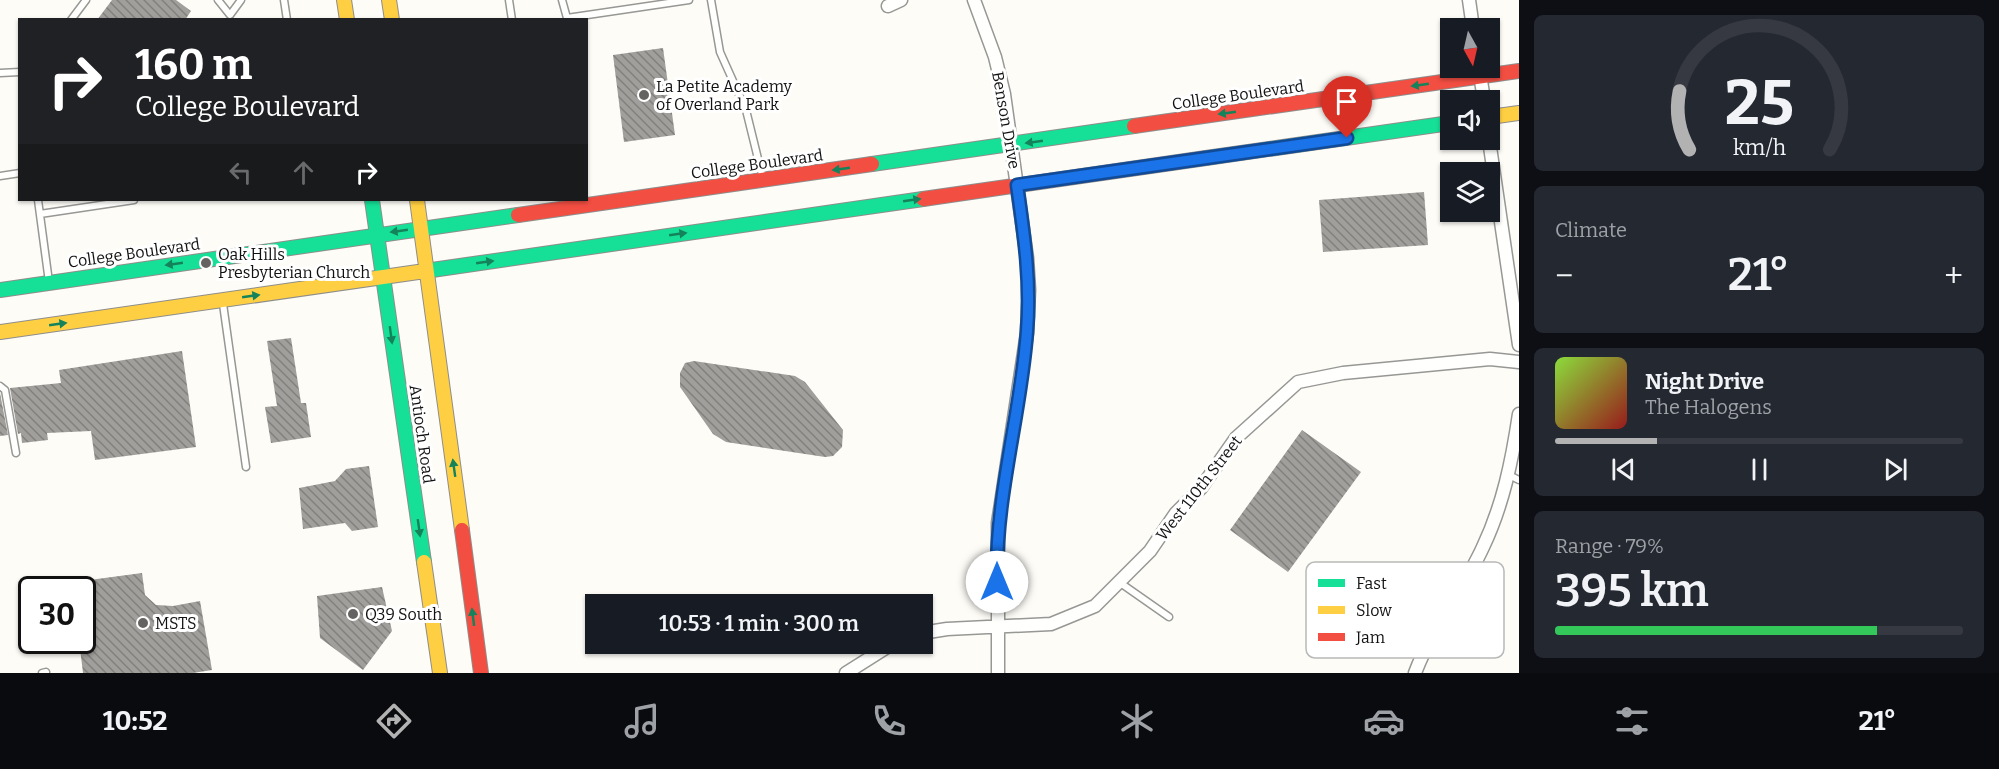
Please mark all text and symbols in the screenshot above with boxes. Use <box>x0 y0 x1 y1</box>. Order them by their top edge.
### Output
north arrow <box>1440 18 1500 78</box>
map controls <box>1440 18 1500 222</box>
text: 160 m <box>135 40 252 90</box>
icon: right <box>36 42 114 120</box>
text: 25 <box>1724 66 1794 141</box>
street label: Benson Drive <box>988 70 1024 170</box>
street label: College Boulevard <box>1171 76 1306 114</box>
pin <box>1321 76 1372 138</box>
place label: La Petite Academy of Overland Park <box>656 77 792 114</box>
one-way arrow <box>1410 81 1429 90</box>
icon: arrive <box>1330 85 1363 118</box>
marker: La Petite Academy of Overland Park <box>637 88 651 102</box>
button: sound <box>1440 90 1500 150</box>
text: College Boulevard <box>135 91 360 123</box>
one-way arrow <box>1217 109 1236 118</box>
text: km/h <box>1732 135 1786 161</box>
one-way arrow <box>1024 137 1043 146</box>
street label: College Boulevard <box>690 145 825 183</box>
icon: left <box>224 156 257 189</box>
icon: ahead <box>287 156 320 189</box>
icon: right <box>350 156 383 189</box>
button: layers <box>1440 162 1500 222</box>
one-way arrow <box>831 164 850 174</box>
one-way arrow <box>903 195 922 204</box>
text: Climate <box>1555 218 1627 242</box>
one-way arrow <box>390 227 409 236</box>
one-way arrow <box>669 230 688 239</box>
street label: College Boulevard <box>67 234 202 272</box>
place label: Oak Hills Presbyterian Church <box>218 245 370 282</box>
text: 21° <box>1728 248 1790 302</box>
marker: Oak Hills Presbyterian Church <box>199 256 213 270</box>
text: − <box>1555 256 1573 296</box>
text: + <box>1944 256 1963 296</box>
one-way arrow <box>476 258 495 267</box>
one-way arrow <box>164 260 183 269</box>
one-way arrow <box>242 291 261 300</box>
one-way arrow <box>49 319 68 328</box>
one-way arrow <box>387 325 396 344</box>
text: Night Drive <box>1645 368 1764 395</box>
street label: Antioch Road <box>406 383 438 485</box>
text: The Halogens <box>1645 395 1772 419</box>
street label: West 110th Street <box>1152 432 1246 544</box>
icon: previous <box>1607 453 1640 486</box>
icon: pause <box>1743 453 1776 486</box>
icon: next <box>1879 453 1912 486</box>
one-way arrow <box>449 458 458 477</box>
one-way arrow <box>414 518 423 537</box>
text: Range · 79% <box>1555 534 1664 558</box>
position arrow <box>965 550 1029 614</box>
legend <box>1306 562 1504 658</box>
text: 395 km <box>1555 564 1709 618</box>
text: Fast <box>1356 574 1387 593</box>
speed limit sign: 30 <box>18 576 96 654</box>
text: Slow <box>1356 601 1392 620</box>
place label: Q39 South <box>365 605 442 624</box>
marker: Q39 South <box>346 607 360 621</box>
one-way arrow <box>469 607 478 626</box>
text: 10:53 · 1 min · 300 m <box>659 610 859 637</box>
place label: MSTS <box>155 614 197 633</box>
marker: MSTS <box>136 616 150 630</box>
text: Jam <box>1355 628 1385 647</box>
icon: directions <box>373 700 415 742</box>
icon: music <box>621 700 663 742</box>
icon: phone <box>868 700 910 742</box>
icon: climate <box>1116 700 1158 742</box>
icon: car <box>1363 700 1405 742</box>
icon: filters <box>1611 700 1653 742</box>
text: 10:52 <box>103 705 168 737</box>
text: 21° <box>1859 705 1896 737</box>

